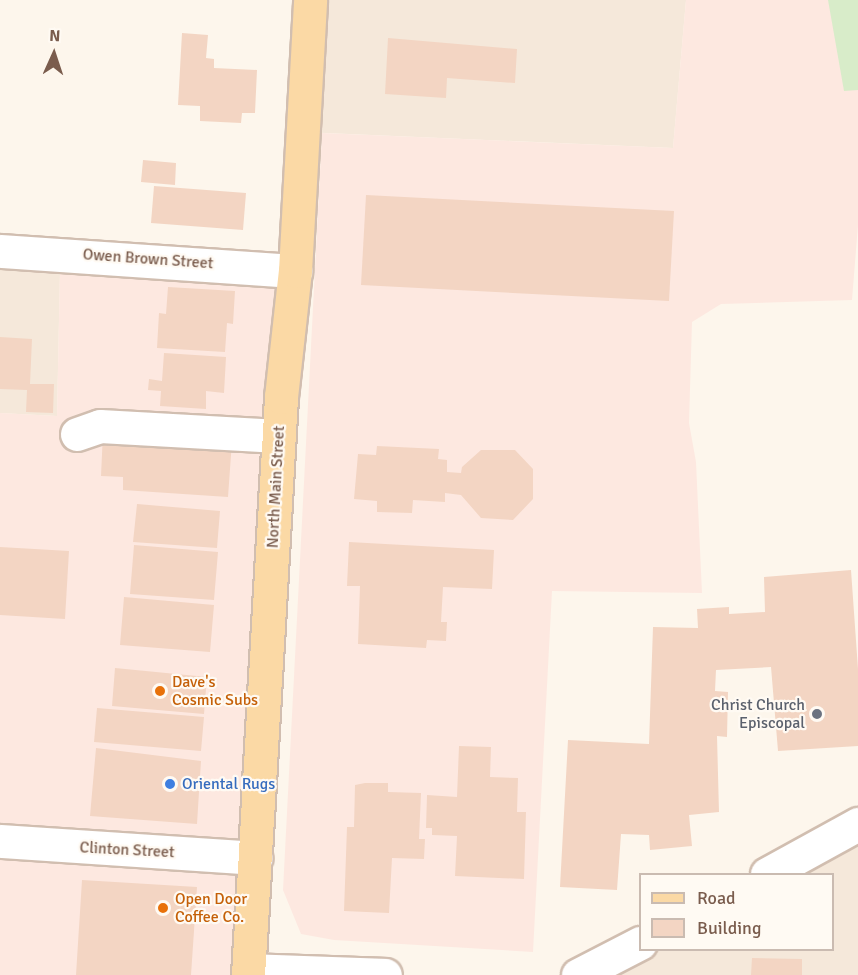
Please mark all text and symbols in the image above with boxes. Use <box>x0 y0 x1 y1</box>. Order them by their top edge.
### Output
north arrow <box>24 24 84 84</box>
text: N <box>49 26 61 46</box>
street label: Owen Brown Street <box>82 245 214 273</box>
street label: North Main Street <box>263 425 289 549</box>
place label: Dave's Cosmic Subs <box>172 672 258 710</box>
marker: Dave's Cosmic Subs <box>153 684 167 698</box>
place label: Christ Church Episcopal <box>711 695 805 733</box>
marker: Christ Church Episcopal <box>810 707 824 721</box>
place label: Oriental Rugs <box>182 774 275 794</box>
marker: Oriental Rugs <box>163 777 177 791</box>
street label: Clinton Street <box>79 838 175 862</box>
legend <box>639 873 834 951</box>
text: Road <box>697 887 736 909</box>
place label: Open Door Coffee Co. <box>175 889 247 927</box>
marker: Open Door Coffee Co. <box>156 901 170 915</box>
text: Building <box>697 917 761 939</box>

